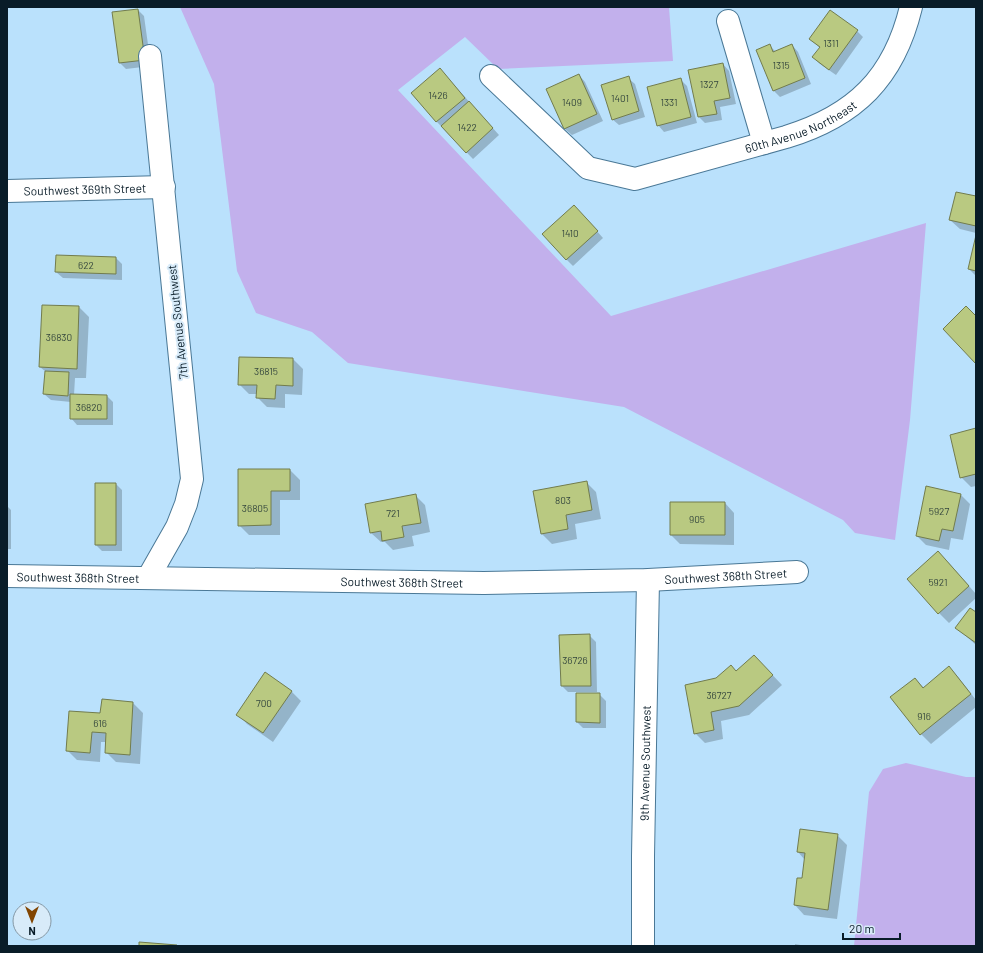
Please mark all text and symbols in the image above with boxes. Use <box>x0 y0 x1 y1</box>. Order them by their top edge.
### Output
house number: 1311 <box>823 37 839 49</box>
house number: 1315 <box>772 59 790 71</box>
house number: 1327 <box>700 78 719 90</box>
house number: 1426 <box>428 89 448 101</box>
house number: 1401 <box>611 92 629 104</box>
house number: 1409 <box>562 96 582 108</box>
house number: 1331 <box>660 96 678 108</box>
street label: 60th Avenue Northeast <box>743 97 859 155</box>
house number: 1422 <box>457 121 477 133</box>
street label: Southwest 369th Street <box>23 180 147 198</box>
house number: 1410 <box>561 227 579 239</box>
house number: 622 <box>78 259 94 271</box>
street label: 7th Avenue Southwest <box>164 264 190 380</box>
house number: 36830 <box>46 331 72 343</box>
house number: 36815 <box>254 365 278 377</box>
house number: 36820 <box>76 401 102 413</box>
house number: 803 <box>555 494 571 506</box>
house number: 36805 <box>242 502 268 514</box>
house number: 5927 <box>929 505 949 517</box>
house number: 721 <box>386 507 400 519</box>
house number: 905 <box>689 513 705 525</box>
street label: Southwest 368th Street <box>664 566 787 586</box>
street label: Southwest 368th Street <box>17 569 139 585</box>
street label: Southwest 368th Street <box>340 574 463 590</box>
house number: 5921 <box>928 576 948 588</box>
house number: 36726 <box>562 654 588 666</box>
house number: 36727 <box>706 689 732 701</box>
house number: 700 <box>256 697 272 709</box>
street label: 9th Avenue Southwest <box>637 705 653 821</box>
house number: 916 <box>917 710 931 722</box>
house number: 616 <box>93 717 107 729</box>
north arrow <box>12 901 52 941</box>
scale bar <box>843 915 900 941</box>
text: 20 m <box>849 921 875 935</box>
text: N <box>28 925 36 938</box>

